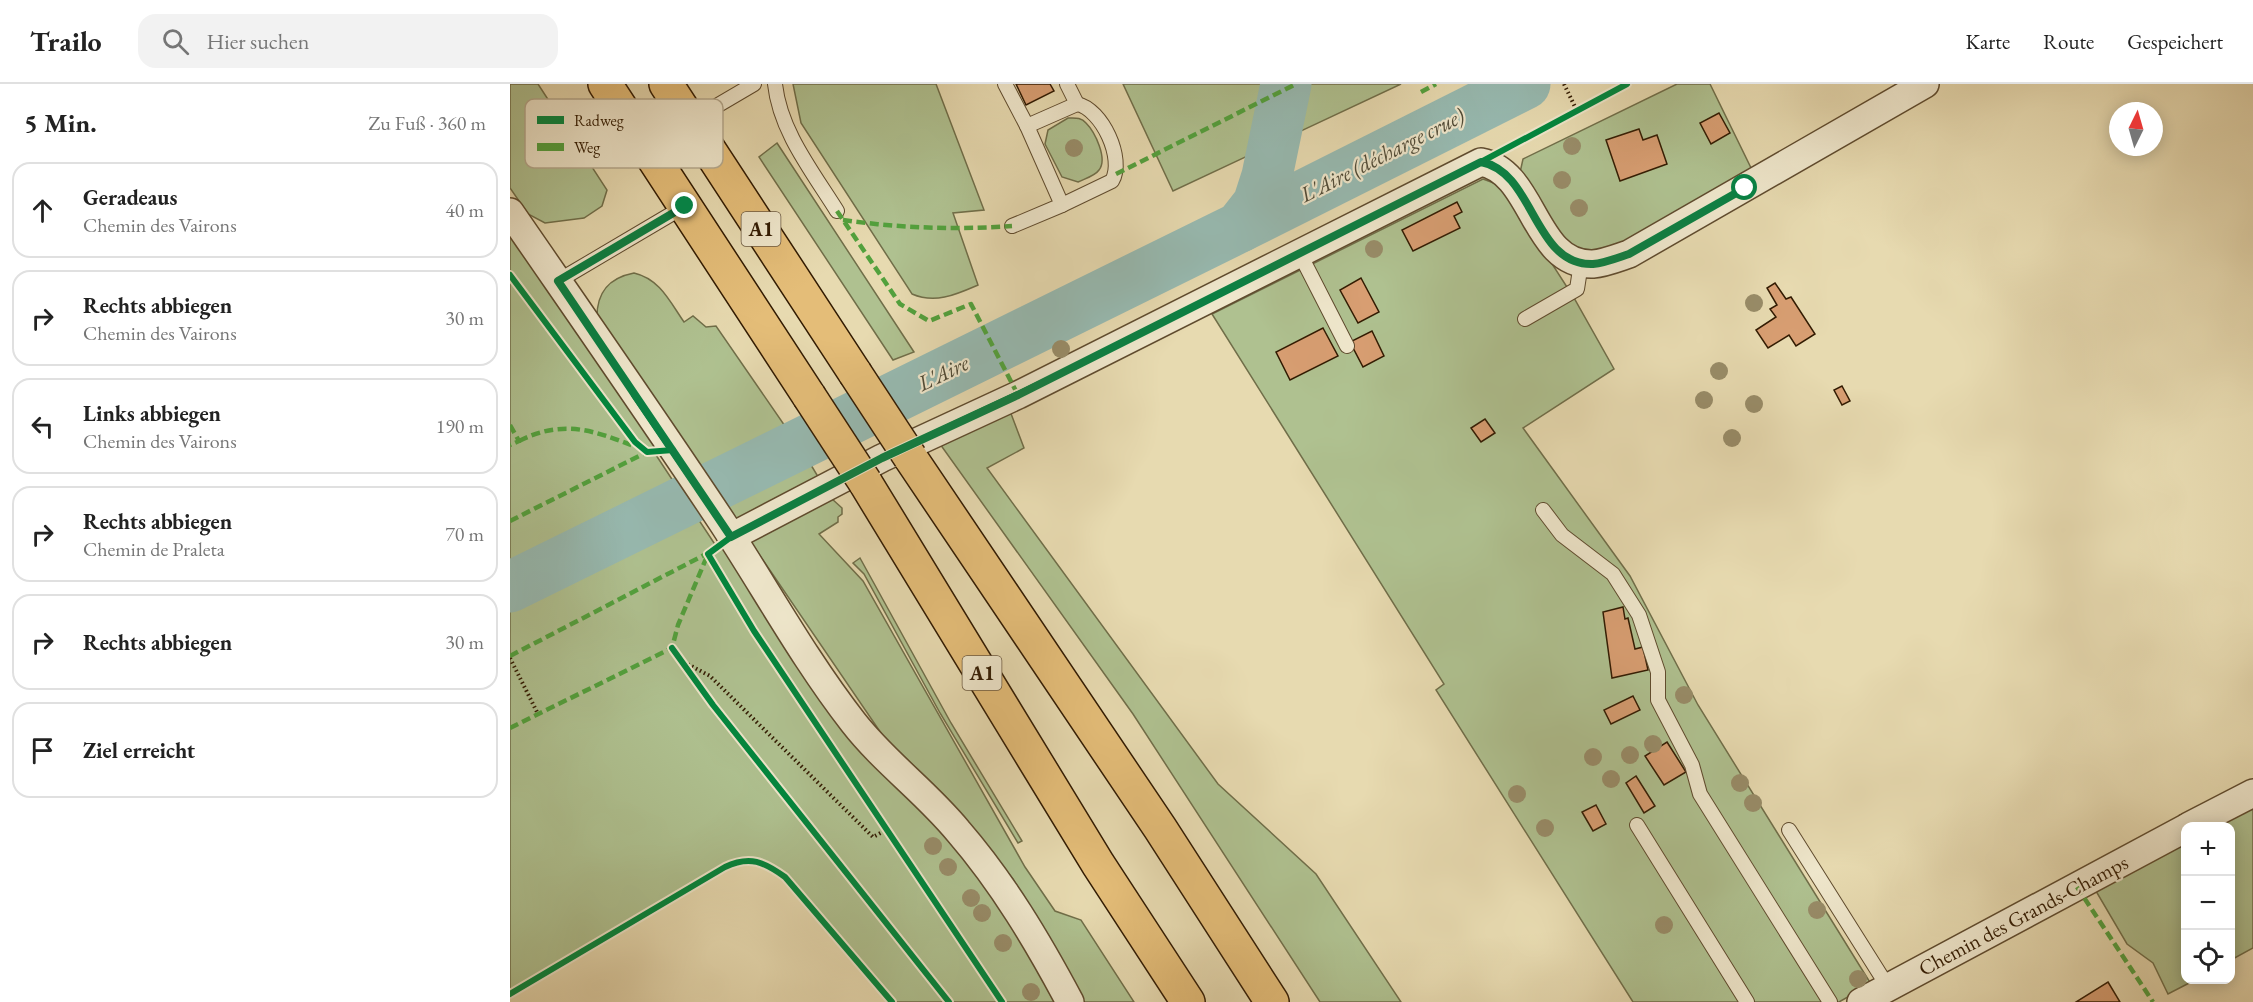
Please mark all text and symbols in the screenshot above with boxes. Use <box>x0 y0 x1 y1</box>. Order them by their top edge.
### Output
search box <box>138 14 558 68</box>
text: Trailo <box>30 23 102 59</box>
icon: search <box>159 25 192 58</box>
text: Hier suchen <box>207 27 309 56</box>
text: Karte <box>1966 28 2010 55</box>
text: Route <box>2043 28 2094 55</box>
text: Gespeichert <box>2127 28 2223 55</box>
legend <box>525 99 723 168</box>
water label: L'Aire (décharge crue) <box>1294 101 1469 209</box>
north arrow <box>2109 102 2163 156</box>
text: 5 Min. <box>24 106 97 140</box>
text: Zu Fuß · 360 m <box>368 110 486 136</box>
text: Radweg <box>574 110 625 131</box>
text: Weg <box>574 137 601 158</box>
route start <box>1731 174 1757 200</box>
text: Geradeaus <box>83 183 177 212</box>
route end <box>671 192 697 218</box>
icon: ahead <box>26 194 59 227</box>
text: 40 m <box>445 197 484 223</box>
text: Chemin des Vairons <box>83 212 237 238</box>
road number: A1 <box>742 212 780 246</box>
text: Rechts abbiegen <box>83 291 232 320</box>
icon: right <box>26 302 59 335</box>
text: 30 m <box>445 305 484 331</box>
text: Chemin des Vairons <box>83 320 237 346</box>
water label: L'Aire <box>912 348 974 398</box>
text: Links abbiegen <box>83 399 221 428</box>
icon: left <box>26 410 59 443</box>
text: 190 m <box>436 413 484 439</box>
text: Chemin des Vairons <box>83 428 237 454</box>
text: Rechts abbiegen <box>83 507 232 536</box>
icon: right <box>26 518 59 551</box>
text: 70 m <box>445 521 484 547</box>
text: Chemin de Praleta <box>83 536 225 562</box>
icon: right <box>26 626 59 659</box>
text: Rechts abbiegen <box>83 628 232 657</box>
text: 30 m <box>445 629 484 655</box>
road number: A1 <box>962 656 1002 690</box>
icon: arrive <box>26 734 59 767</box>
text: Ziel erreicht <box>83 736 195 765</box>
map controls <box>2181 822 2235 984</box>
button: + <box>2181 822 2235 876</box>
street label: Chemin des Grands-Champs <box>1914 848 2133 982</box>
button: − <box>2181 876 2235 930</box>
button: locate <box>2181 930 2235 984</box>

